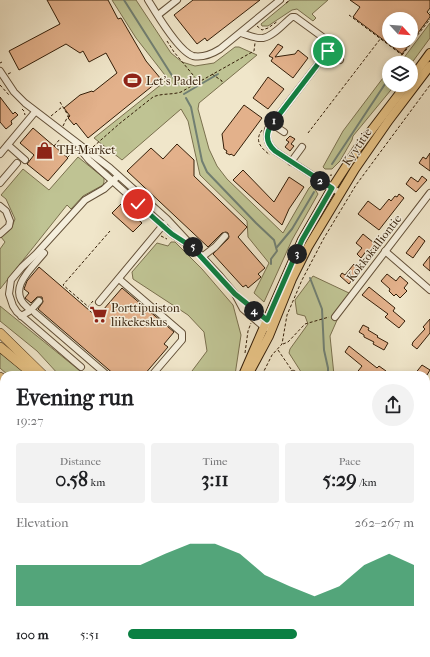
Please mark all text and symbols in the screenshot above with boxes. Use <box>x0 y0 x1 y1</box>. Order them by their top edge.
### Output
north arrow <box>382 12 418 48</box>
map controls <box>382 12 418 92</box>
pin <box>311 34 345 68</box>
icon: arrive <box>317 40 339 62</box>
button: layers <box>382 56 418 92</box>
sports icon: Let's Padel <box>123 71 143 91</box>
place label: Let's Padel <box>146 74 202 88</box>
pin: 1 <box>264 111 284 131</box>
text: 1 <box>272 114 276 127</box>
street label: Kyytitie <box>339 125 375 169</box>
shop icon: TH-Market <box>34 140 54 160</box>
place label: TH-Market <box>57 143 116 157</box>
pin: 2 <box>310 171 330 191</box>
text: 2 <box>317 174 323 187</box>
pin <box>121 187 155 221</box>
icon: check <box>127 193 149 215</box>
street label: Kokkokalliontie <box>344 212 405 284</box>
pin: 5 <box>183 237 203 257</box>
text: 5 <box>191 240 195 253</box>
pin: 3 <box>287 244 307 264</box>
text: 3 <box>295 247 299 260</box>
place label: Porttipuiston liikekeskus <box>110 301 180 329</box>
pin: 4 <box>244 301 264 321</box>
text: 4 <box>251 304 257 317</box>
supermarket icon: Porttipuiston liikekeskus <box>88 305 108 325</box>
button: share <box>372 384 414 426</box>
text: Evening run <box>16 385 134 411</box>
text: 19:27 <box>16 413 44 428</box>
text: Distance <box>60 455 101 468</box>
text: Time <box>202 455 227 468</box>
text: Pace <box>339 455 361 468</box>
text: 0.58 <box>55 468 88 491</box>
text: 3:11 <box>201 468 229 491</box>
text: 5:29 <box>323 468 357 491</box>
text: km <box>88 476 105 489</box>
text: /km <box>357 476 377 489</box>
text: Elevation <box>16 515 69 530</box>
text: 262–267 m <box>354 515 414 530</box>
text: 100 m <box>16 627 49 642</box>
text: 5:51 <box>80 627 99 642</box>

